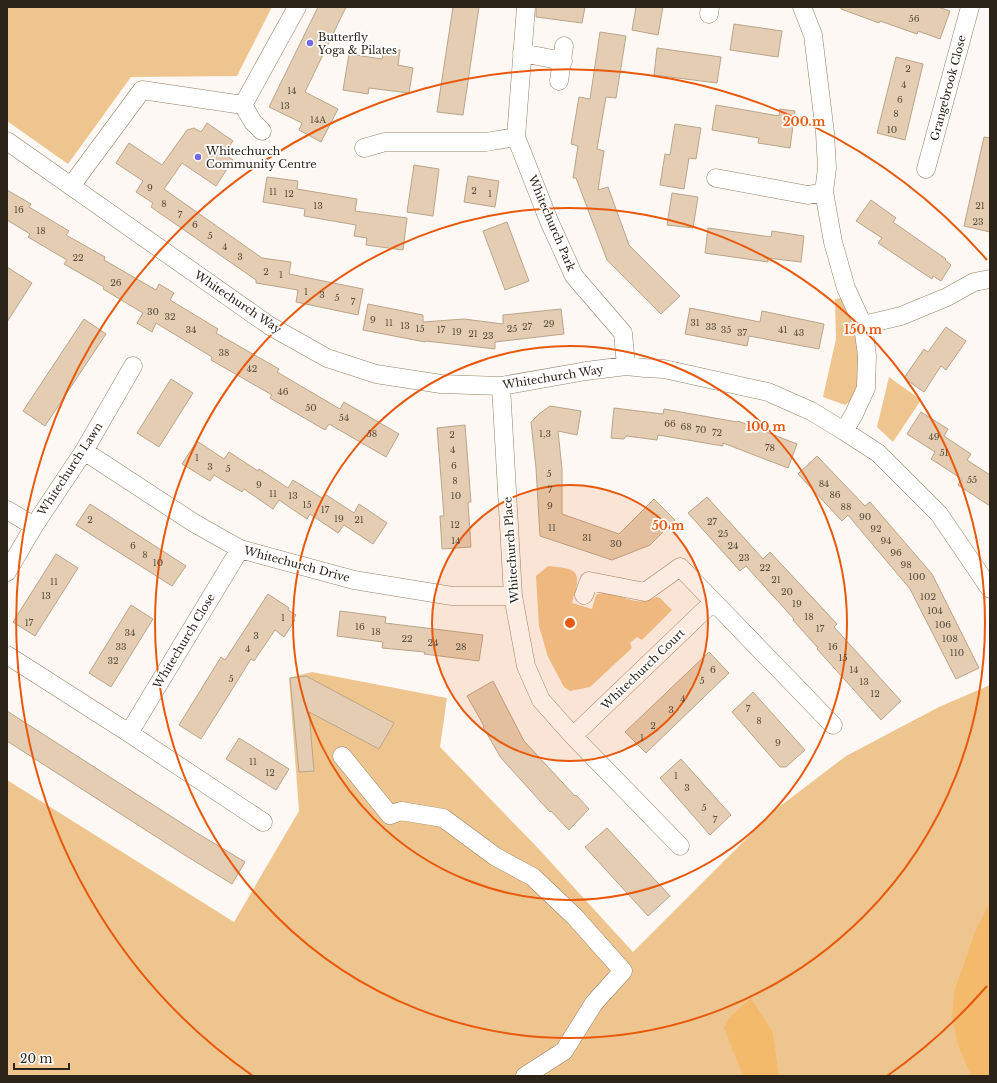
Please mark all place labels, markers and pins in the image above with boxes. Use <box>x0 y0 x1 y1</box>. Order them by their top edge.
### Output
place label: Butterfly Yoga & Pilates <box>317 30 397 57</box>
marker: Butterfly Yoga & Pilates <box>305 38 315 48</box>
place label: Whitechurch Community Centre <box>205 144 317 171</box>
marker: Whitechurch Community Centre <box>193 152 203 162</box>
centre of rings <box>563 616 577 630</box>

